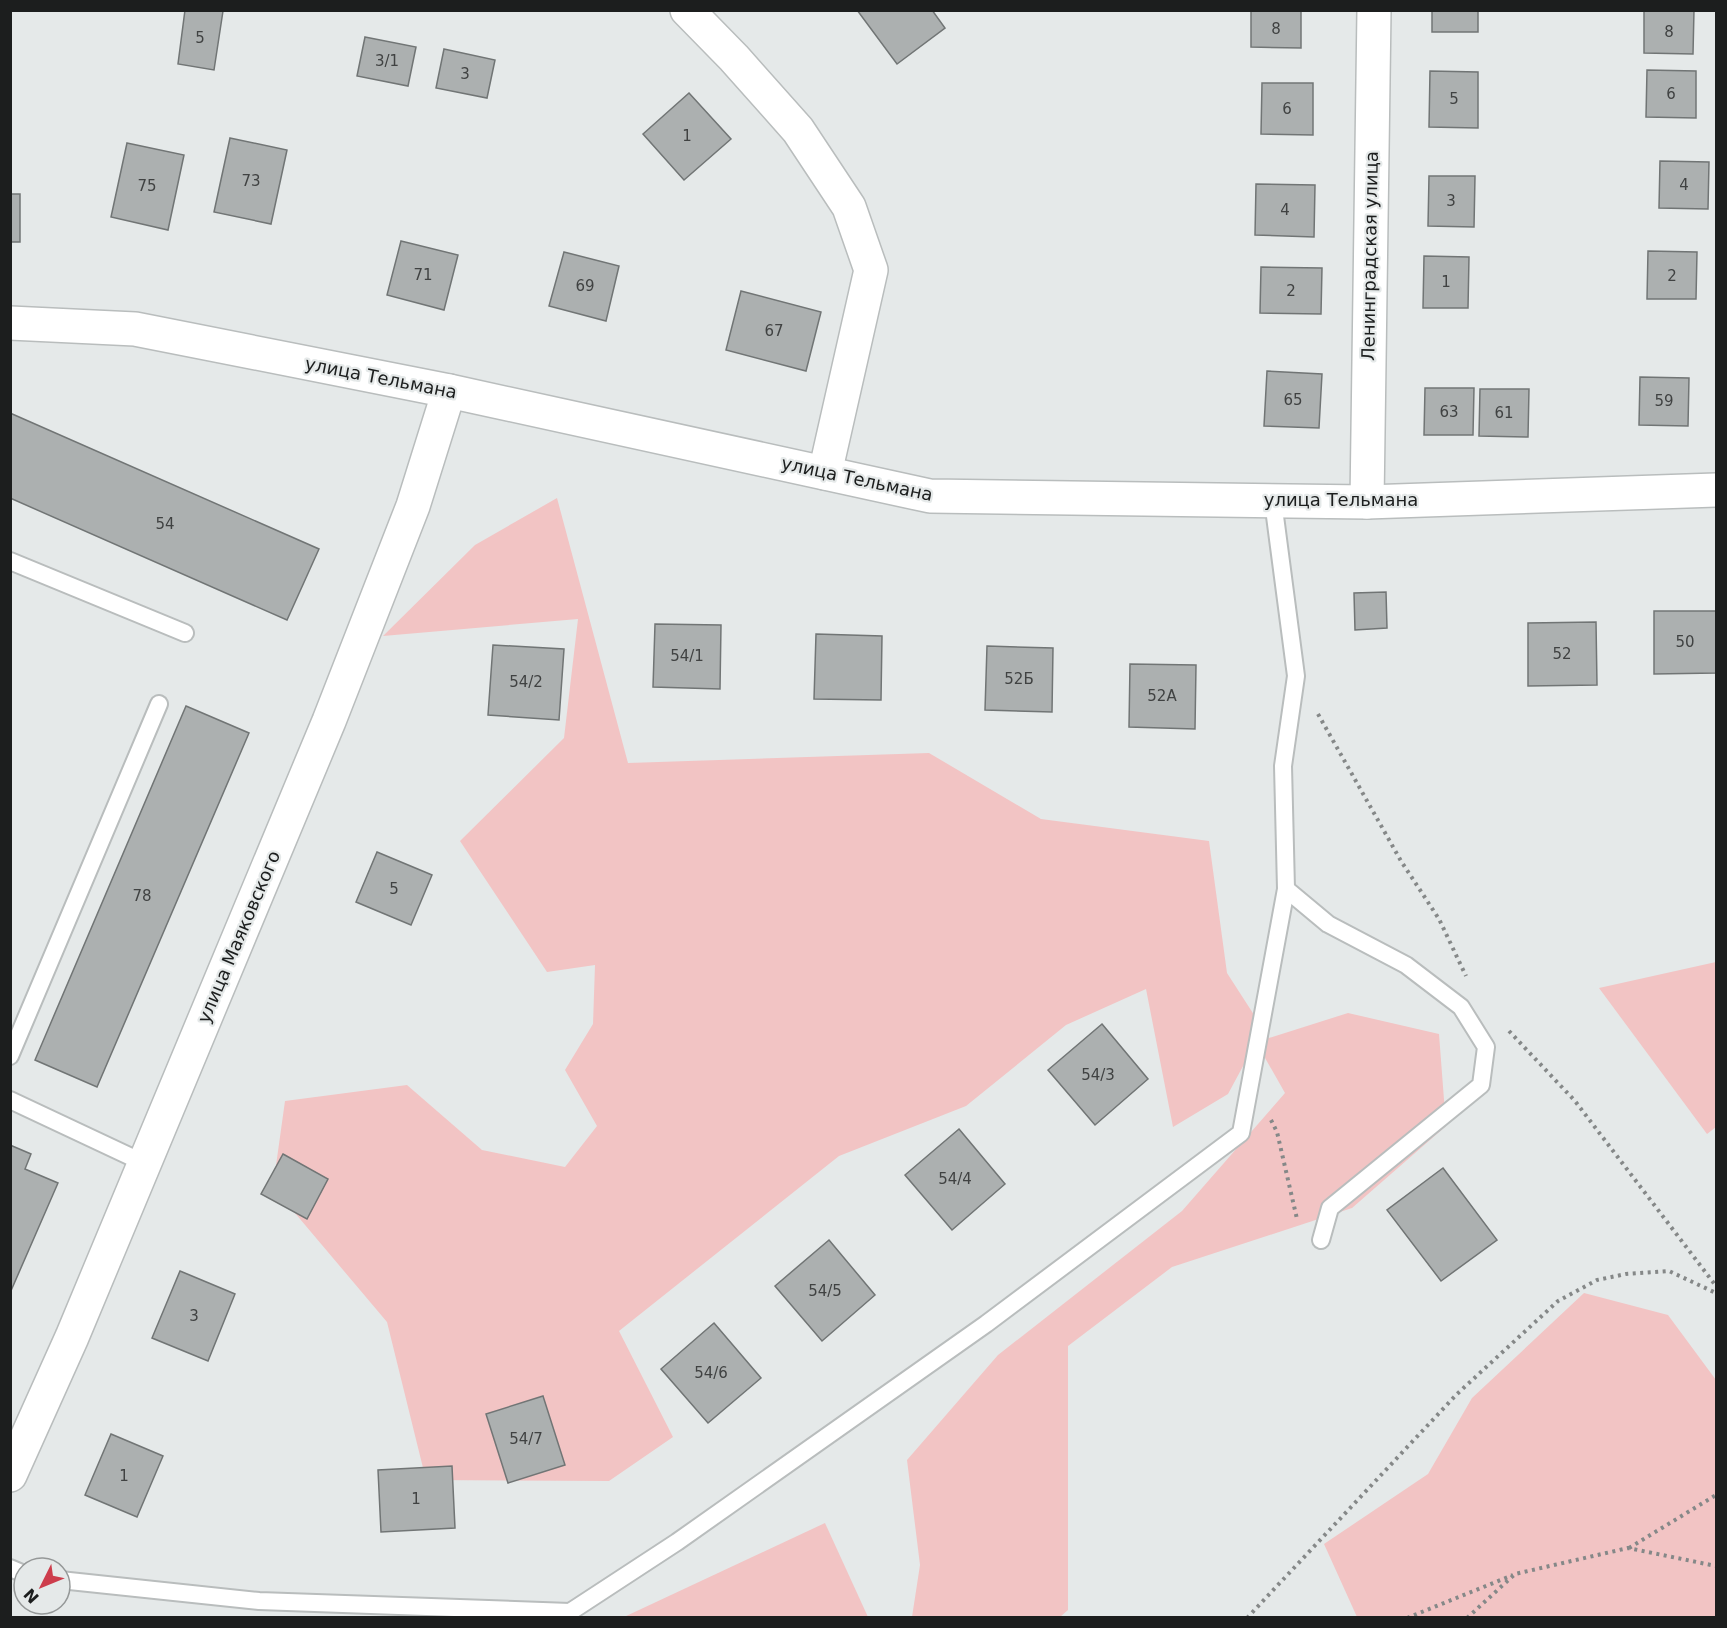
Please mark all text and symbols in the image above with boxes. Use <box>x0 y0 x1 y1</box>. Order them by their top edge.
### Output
house number: 8 <box>1271 20 1281 38</box>
house number: 8 <box>1664 23 1674 41</box>
house number: 5 <box>195 29 205 47</box>
house number: 3/1 <box>375 52 399 70</box>
house number: 3 <box>460 65 470 83</box>
house number: 6 <box>1666 85 1676 103</box>
house number: 5 <box>1449 90 1459 108</box>
house number: 6 <box>1282 100 1292 118</box>
house number: 1 <box>682 127 692 145</box>
street label: Ленинградская улица <box>1357 151 1382 361</box>
house number: 73 <box>241 172 261 190</box>
house number: 4 <box>1679 176 1689 194</box>
house number: 75 <box>137 177 157 195</box>
house number: 3 <box>1446 192 1456 210</box>
house number: 4 <box>1280 201 1290 219</box>
house number: 71 <box>413 266 433 284</box>
house number: 2 <box>1667 267 1677 285</box>
house number: 1 <box>1441 273 1451 291</box>
house number: 69 <box>575 277 595 295</box>
house number: 2 <box>1286 282 1296 300</box>
house number: 67 <box>764 322 784 340</box>
street label: улица Тельмана <box>303 352 459 403</box>
house number: 65 <box>1283 391 1303 409</box>
house number: 59 <box>1654 392 1674 410</box>
house number: 63 <box>1439 403 1459 421</box>
house number: 61 <box>1494 404 1514 422</box>
street label: улица Тельмана <box>779 452 935 505</box>
street label: улица Тельмана <box>1264 489 1418 510</box>
house number: 54 <box>155 515 175 533</box>
house number: 50 <box>1675 633 1695 651</box>
house number: 52 <box>1552 645 1572 663</box>
house number: 54/1 <box>670 647 704 665</box>
house number: 52Б <box>1004 670 1034 688</box>
house number: 54/2 <box>509 673 543 691</box>
house number: 52А <box>1147 687 1177 705</box>
street label: улица Маяковского <box>193 848 284 1026</box>
house number: 5 <box>389 880 399 898</box>
house number: 78 <box>132 887 152 905</box>
house number: 54/3 <box>1081 1066 1115 1084</box>
house number: 54/4 <box>938 1170 972 1188</box>
house number: 54/5 <box>808 1282 842 1300</box>
house number: 3 <box>189 1307 199 1325</box>
house number: 54/6 <box>694 1364 728 1382</box>
house number: 54/7 <box>509 1430 543 1448</box>
house number: 1 <box>119 1467 129 1485</box>
house number: 1 <box>411 1490 421 1508</box>
north arrow <box>12 1556 72 1616</box>
text: N <box>20 1585 43 1607</box>

